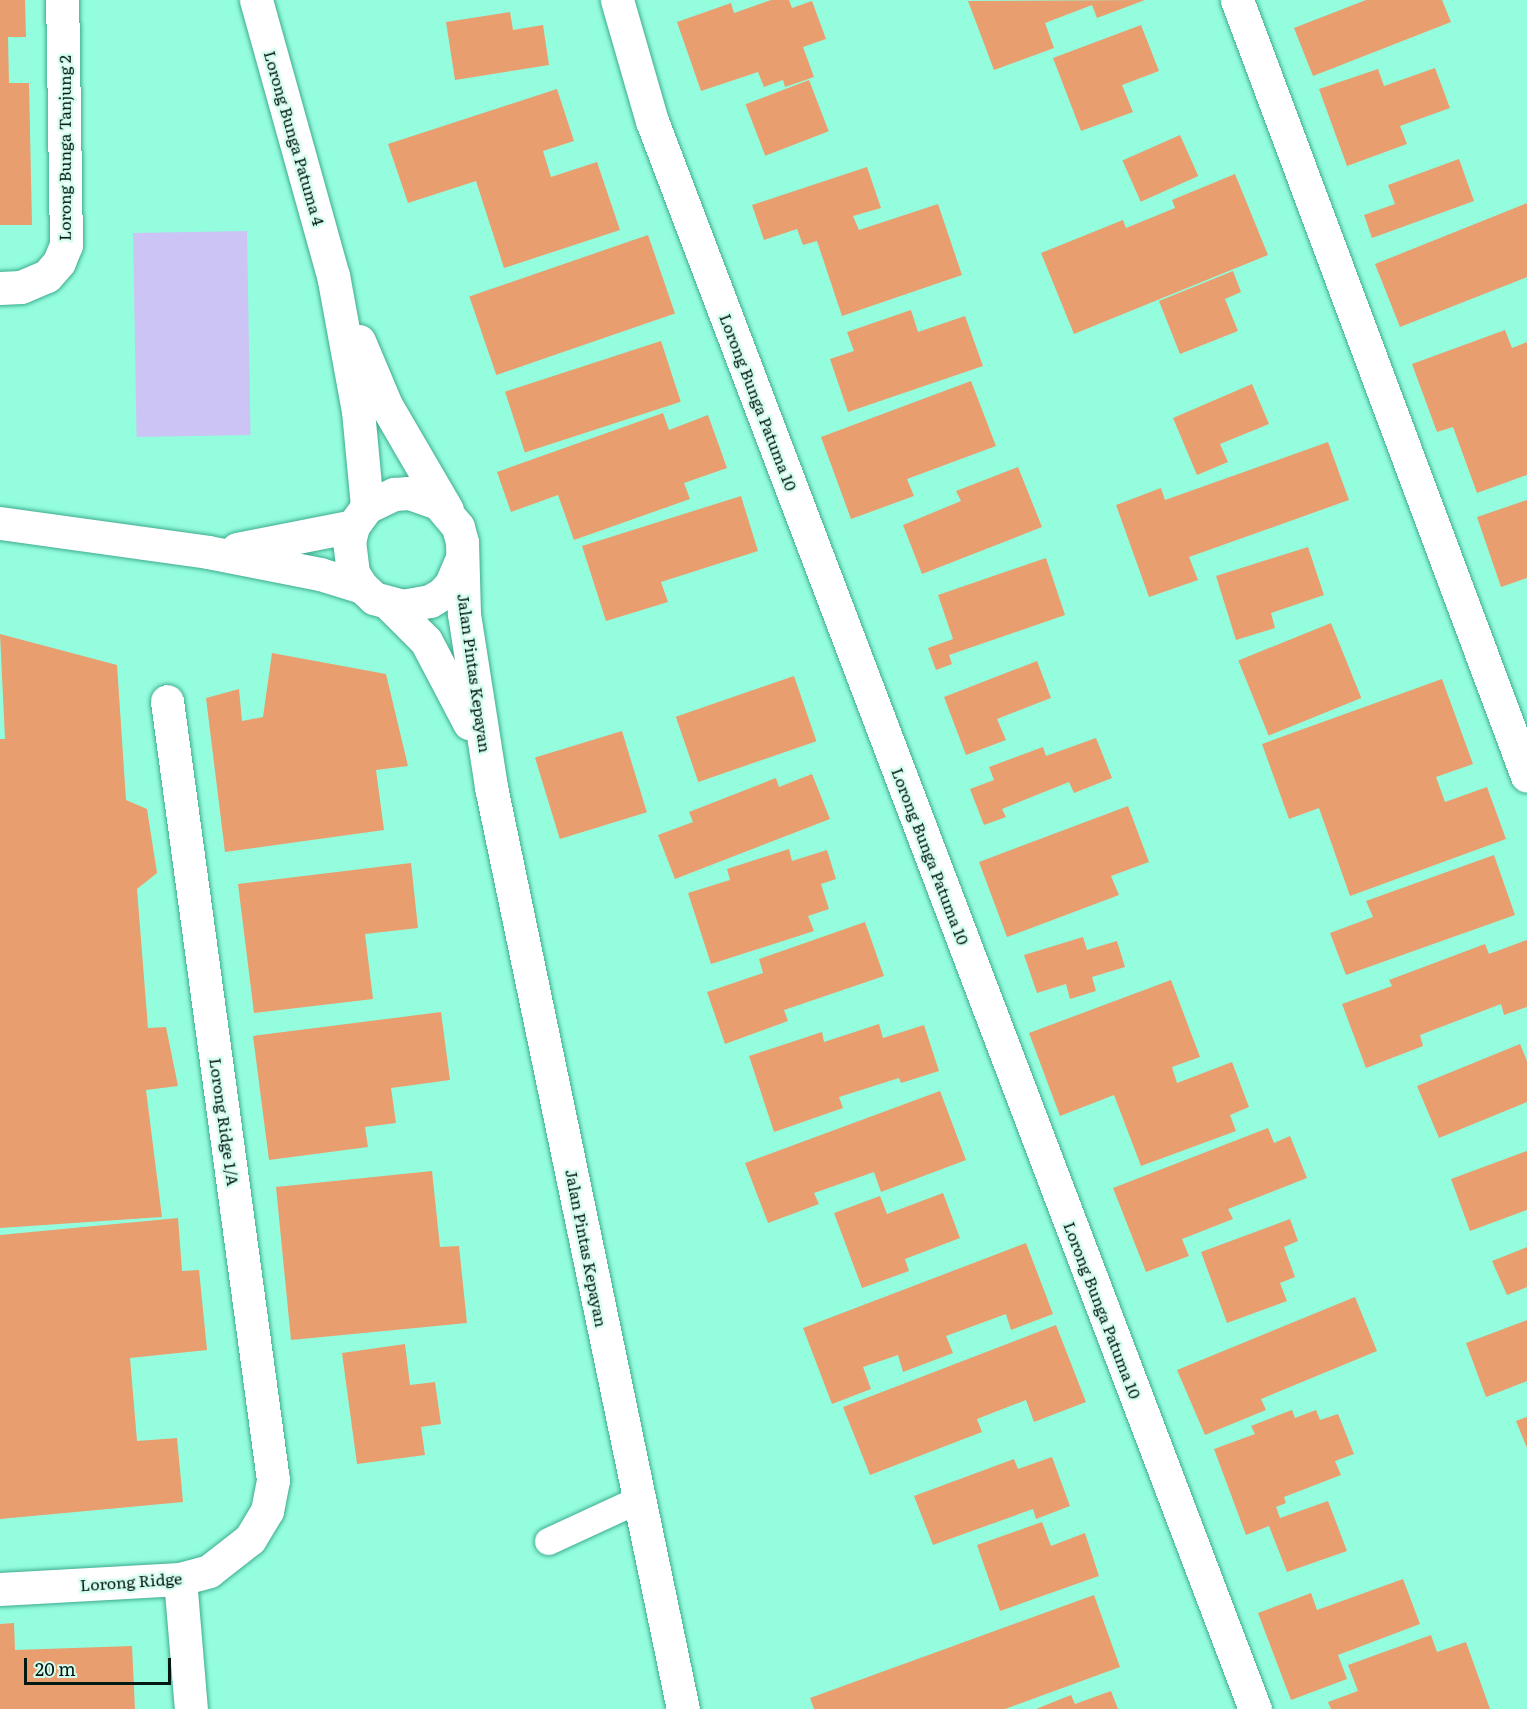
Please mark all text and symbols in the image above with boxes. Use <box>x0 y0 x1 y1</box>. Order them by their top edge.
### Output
street label: Lorong Bunga Patuma 4 <box>261 48 329 228</box>
street label: Lorong Bunga Tanjung 2 <box>54 55 74 241</box>
street label: Lorong Bunga Patuma 10 <box>716 311 802 493</box>
street label: Jalan Pintas Kepayan <box>454 592 496 754</box>
street label: Lorong Bunga Patuma 10 <box>888 765 974 947</box>
street label: Lorong Ridge 1/A <box>207 1057 243 1187</box>
street label: Jalan Pintas Kepayan <box>562 1167 612 1329</box>
street label: Lorong Bunga Patuma 10 <box>1060 1219 1146 1401</box>
street label: Lorong Ridge <box>79 1568 183 1594</box>
scale bar <box>27 1646 174 1684</box>
text: 20 m <box>35 1655 76 1682</box>

